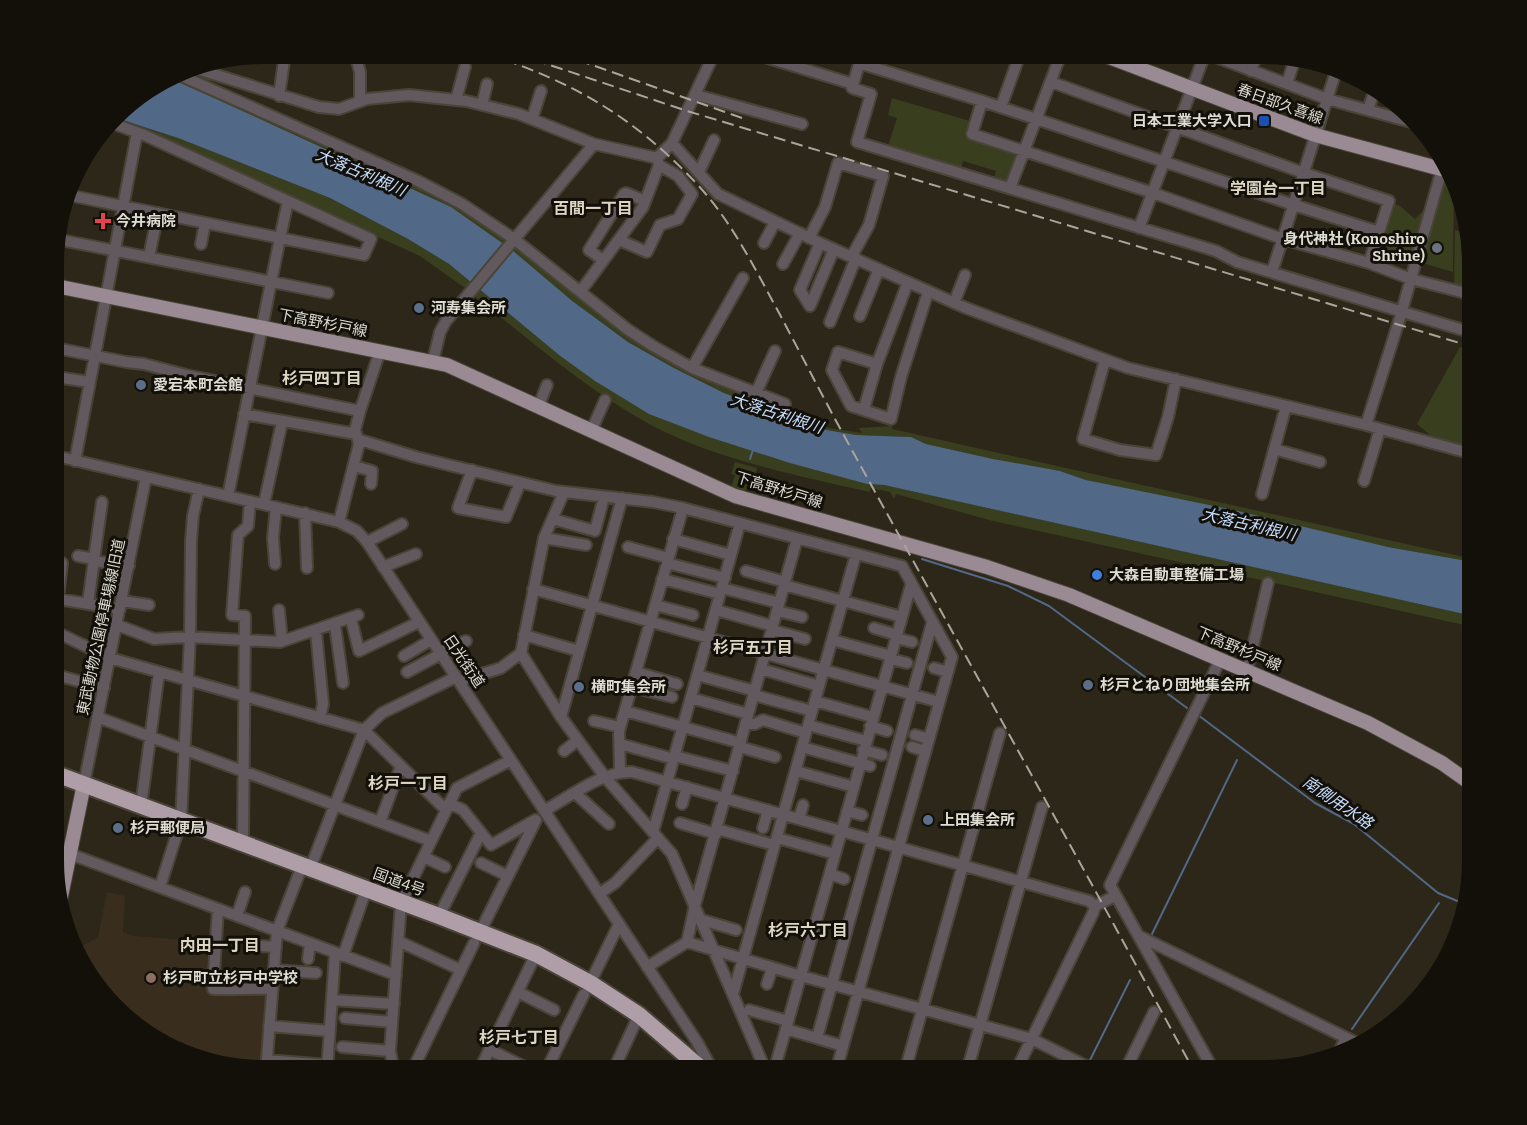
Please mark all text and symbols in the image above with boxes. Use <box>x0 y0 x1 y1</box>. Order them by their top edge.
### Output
street label: 春日部久喜線 <box>1235 80 1325 128</box>
place label: 日本工業大学入口 <box>1132 112 1252 130</box>
marker: 日本工業大学入口 <box>1257 114 1271 128</box>
water label: 大落古利根川 <box>313 145 411 201</box>
district label: 学園台一丁目 <box>1230 179 1326 198</box>
district label: 百間一丁目 <box>553 199 633 218</box>
marker: 今井病院 <box>94 212 112 230</box>
place label: 今井病院 <box>116 212 176 230</box>
place label: 身代神社 (Konoshiro Shrine) <box>1283 230 1425 265</box>
marker: 身代神社 (Konoshiro Shrine) <box>1430 241 1444 255</box>
place label: 河寿集会所 <box>431 299 506 317</box>
marker: 河寿集会所 <box>412 301 426 315</box>
street label: 下高野杉戸線 <box>277 306 369 340</box>
district label: 杉戸四丁目 <box>282 369 362 388</box>
place label: 愛宕本町会館 <box>153 376 243 394</box>
marker: 愛宕本町会館 <box>134 378 148 392</box>
water label: 大落古利根川 <box>728 390 827 438</box>
street label: 下高野杉戸線 <box>733 468 825 512</box>
water label: 大落古利根川 <box>1200 504 1300 545</box>
street label: 東武動物公園停車場線旧道 <box>73 537 129 717</box>
place label: 大森自動車整備工場 <box>1109 566 1244 584</box>
marker: 大森自動車整備工場 <box>1090 568 1104 582</box>
street label: 下高野杉戸線 <box>1194 623 1284 675</box>
street label: 日光街道 <box>440 631 488 691</box>
district label: 杉戸五丁目 <box>713 638 793 657</box>
place label: 杉戸とねり団地集会所 <box>1100 676 1250 694</box>
place label: 横町集会所 <box>591 678 666 696</box>
marker: 杉戸とねり団地集会所 <box>1081 678 1095 692</box>
marker: 横町集会所 <box>572 680 586 694</box>
water label: 南側用水路 <box>1299 772 1378 834</box>
district label: 杉戸一丁目 <box>368 774 448 793</box>
place label: 上田集会所 <box>940 811 1015 829</box>
marker: 上田集会所 <box>921 813 935 827</box>
place label: 杉戸郵便局 <box>130 819 205 837</box>
marker: 杉戸郵便局 <box>111 821 125 835</box>
street label: 国道4号 <box>371 864 427 900</box>
district label: 杉戸六丁目 <box>768 921 848 940</box>
district label: 内田一丁目 <box>180 936 260 955</box>
place label: 杉戸町立杉戸中学校 <box>163 969 298 987</box>
marker: 杉戸町立杉戸中学校 <box>144 971 158 985</box>
district label: 杉戸七丁目 <box>479 1028 559 1047</box>

